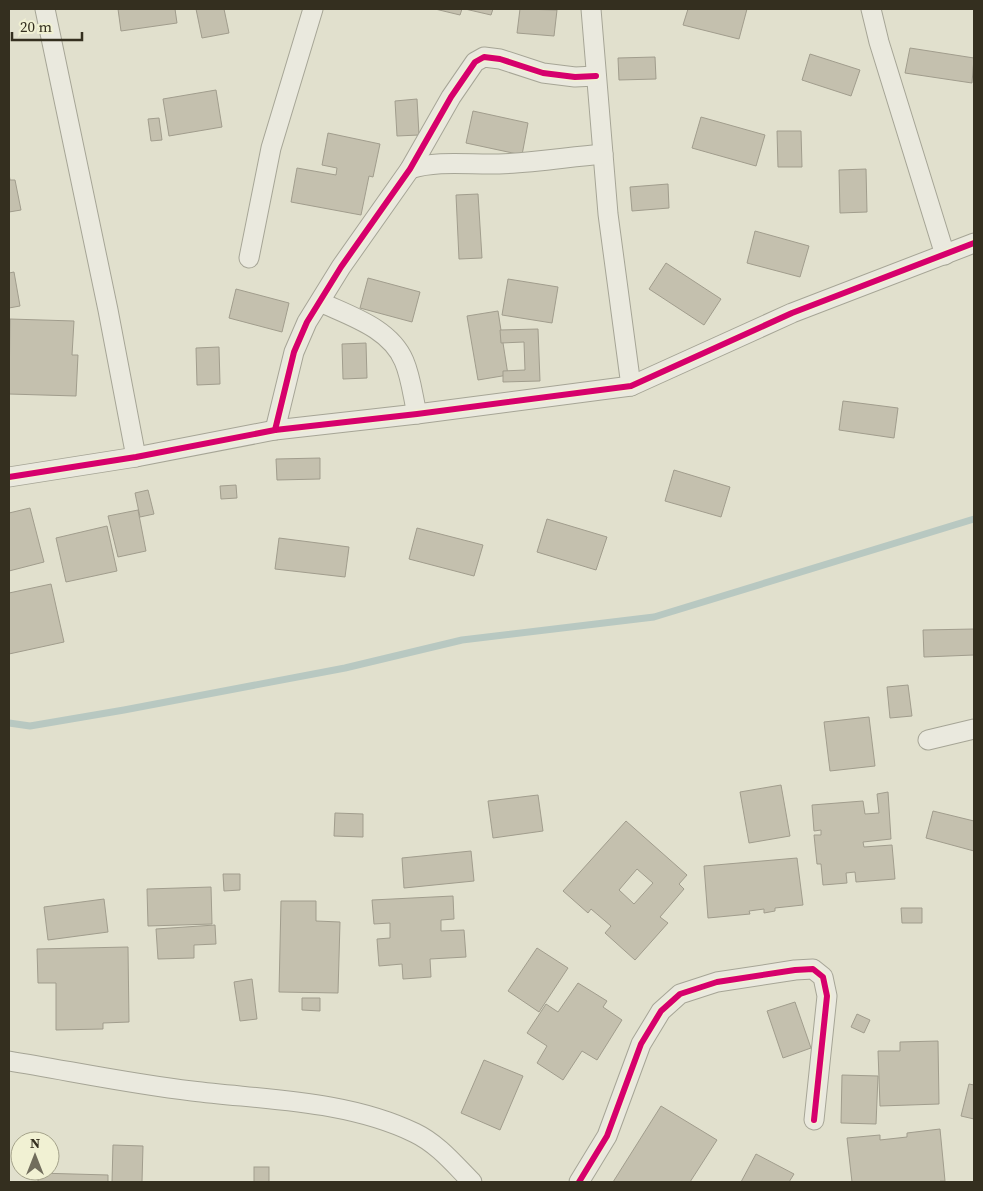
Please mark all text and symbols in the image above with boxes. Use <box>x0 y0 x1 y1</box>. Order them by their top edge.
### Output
scale bar <box>12 10 82 42</box>
text: 20 m <box>20 16 52 37</box>
north arrow <box>10 1131 60 1181</box>
text: N <box>30 1133 40 1153</box>

